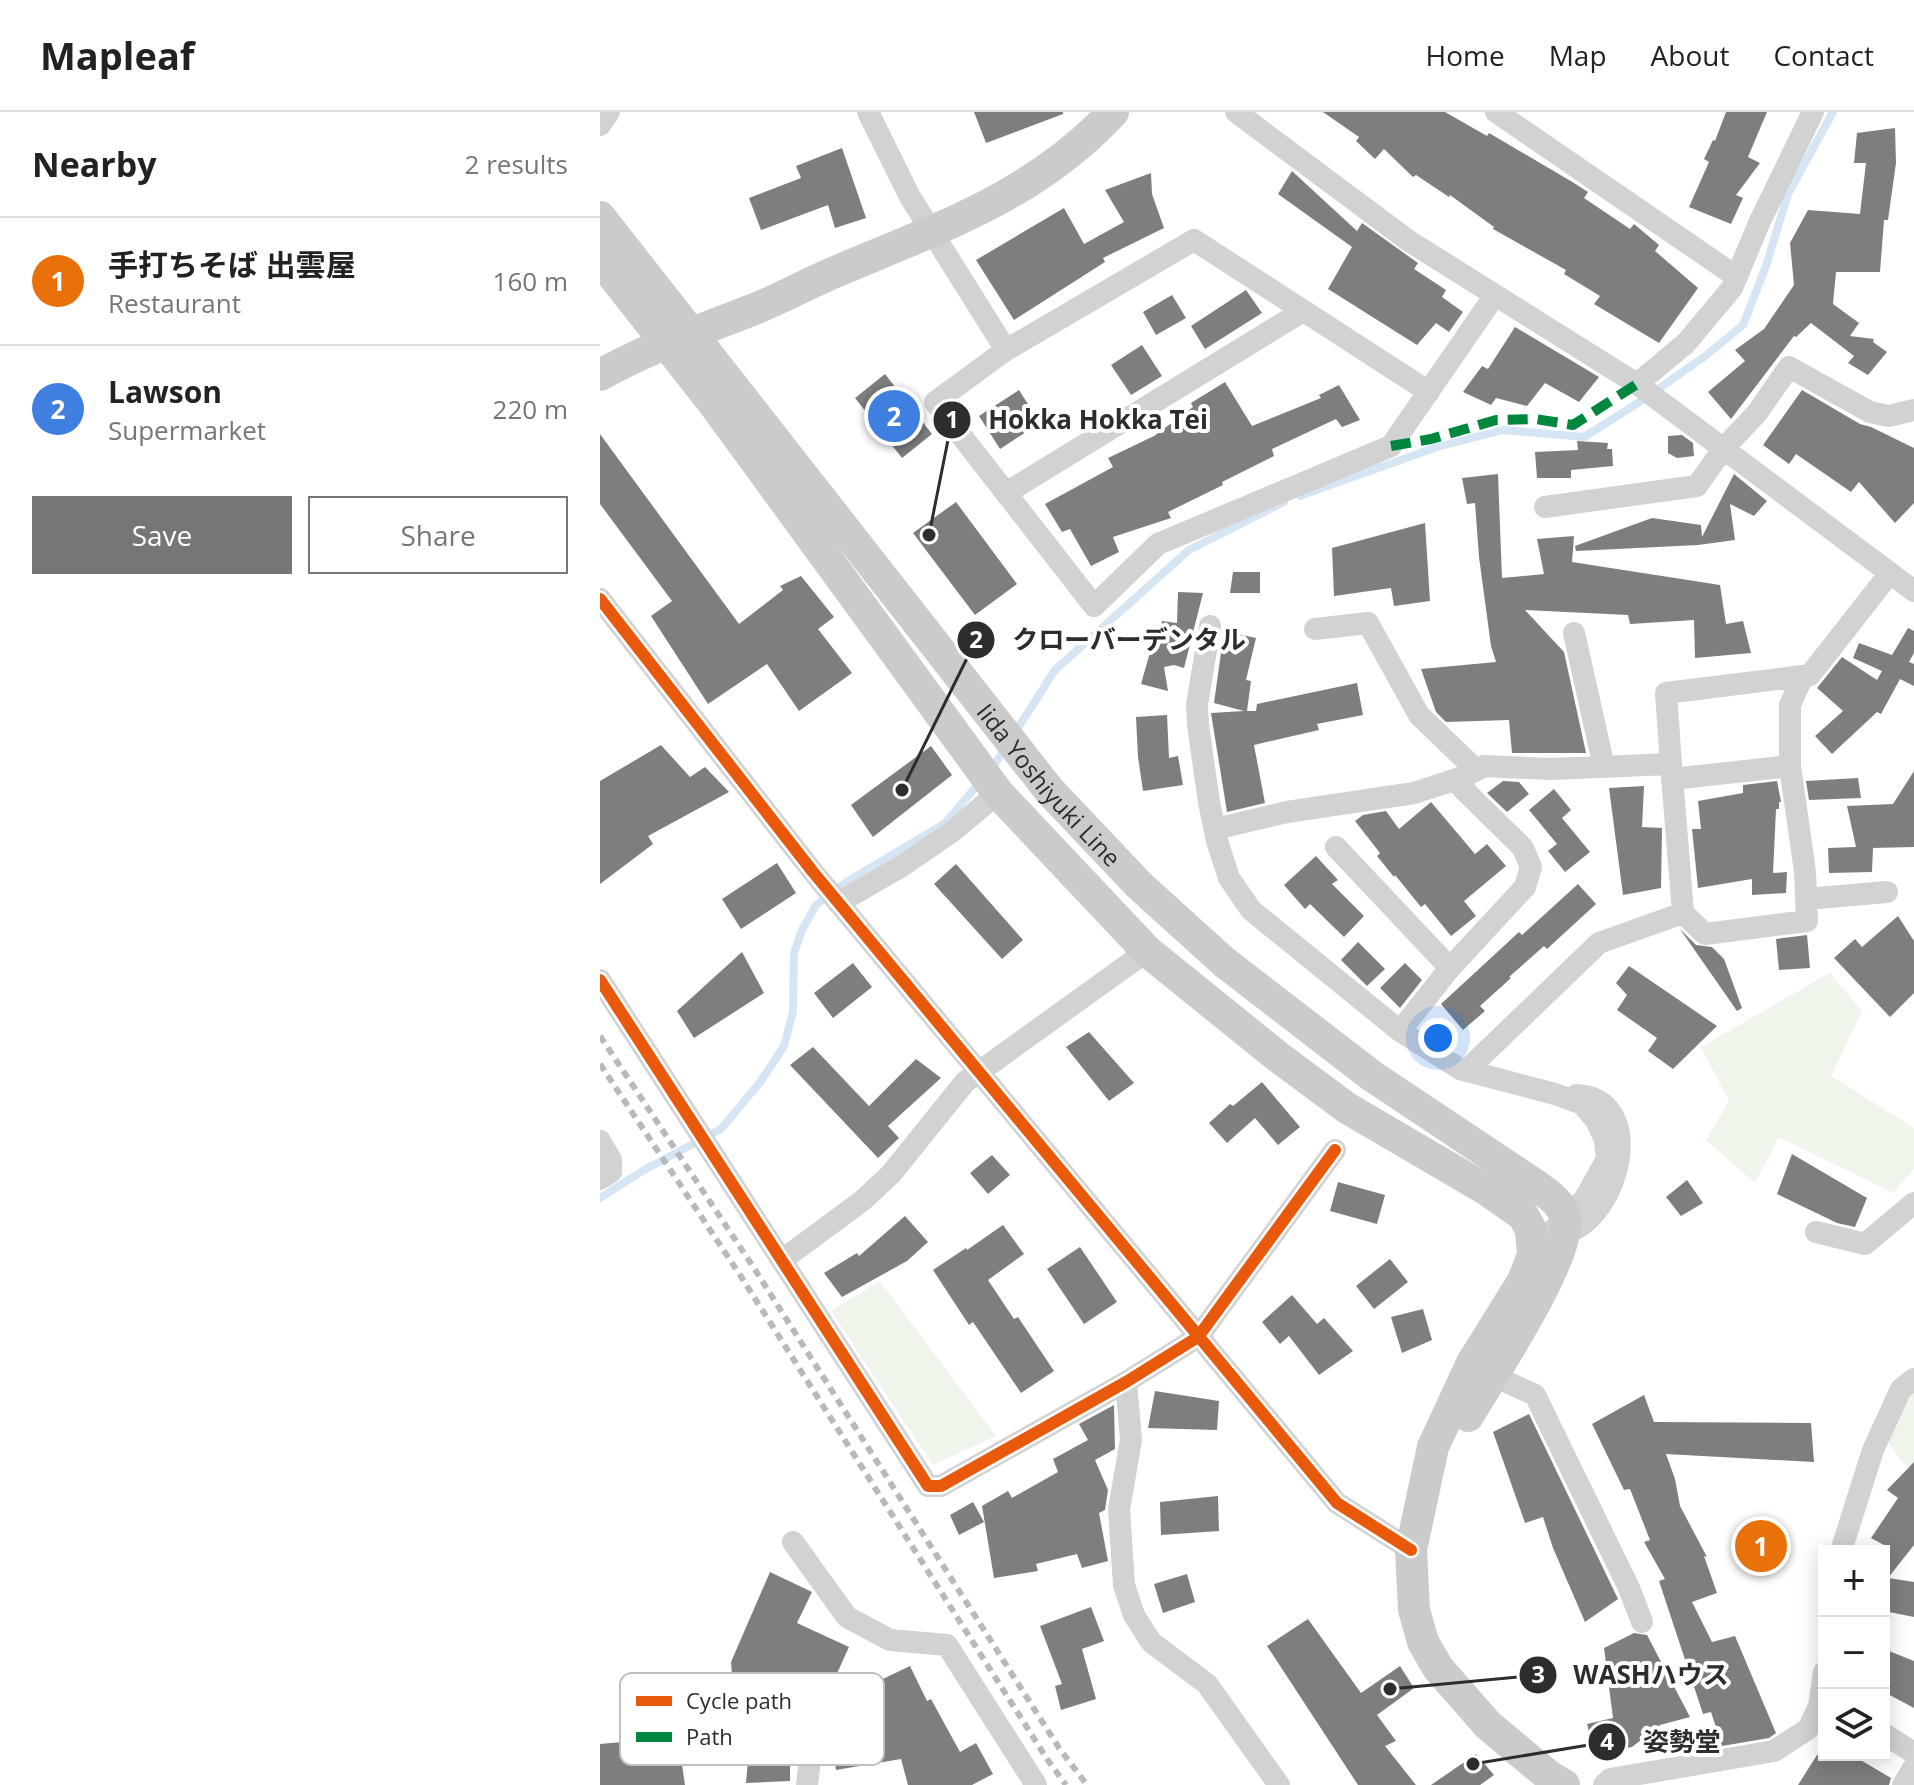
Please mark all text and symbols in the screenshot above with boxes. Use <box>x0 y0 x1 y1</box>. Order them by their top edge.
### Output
text: Mapleaf <box>40 29 195 81</box>
text: Home <box>1426 36 1505 74</box>
text: Map <box>1549 36 1607 74</box>
text: About <box>1651 36 1729 74</box>
text: Contact <box>1773 36 1874 74</box>
text: Nearby <box>32 141 157 187</box>
text: 2 results <box>465 146 568 182</box>
text: 手打ちそば 出雲屋 <box>108 244 356 285</box>
text: 1 <box>51 263 65 299</box>
text: 160 m <box>493 263 568 299</box>
text: Restaurant <box>108 285 241 321</box>
text: Lawson <box>108 371 222 412</box>
pin: 2 <box>868 386 920 446</box>
text: 2 <box>51 391 65 427</box>
text: 220 m <box>493 391 568 427</box>
callout: Hokka Hokka Tei <box>932 395 1224 445</box>
text: Hokka Hokka Tei <box>988 401 1208 437</box>
text: 1 <box>945 402 959 435</box>
text: Supermarket <box>108 412 266 448</box>
button: Save <box>32 496 292 574</box>
button: Share <box>308 496 568 574</box>
callout: クローバーデンタル <box>956 615 1262 665</box>
text: クローバーデンタル <box>1012 621 1246 657</box>
text: 2 <box>969 622 983 655</box>
street label: Iida Yoshiyuki Line <box>970 696 1129 873</box>
your location <box>1418 1018 1458 1058</box>
pin: 1 <box>1735 1516 1787 1576</box>
map controls <box>1818 1545 1890 1761</box>
button: + <box>1818 1545 1890 1617</box>
button: − <box>1818 1617 1890 1689</box>
callout: WASHハウス <box>1518 1650 1745 1700</box>
text: WASHハウス <box>1573 1656 1729 1692</box>
text: 3 <box>1531 1657 1545 1690</box>
legend <box>620 1673 884 1765</box>
text: Cycle path <box>686 1685 792 1715</box>
button: layers <box>1818 1689 1890 1761</box>
callout: 姿勢堂 <box>1587 1717 1737 1767</box>
text: Path <box>686 1721 733 1751</box>
text: 姿勢堂 <box>1643 1723 1721 1759</box>
text: 4 <box>1600 1724 1614 1757</box>

